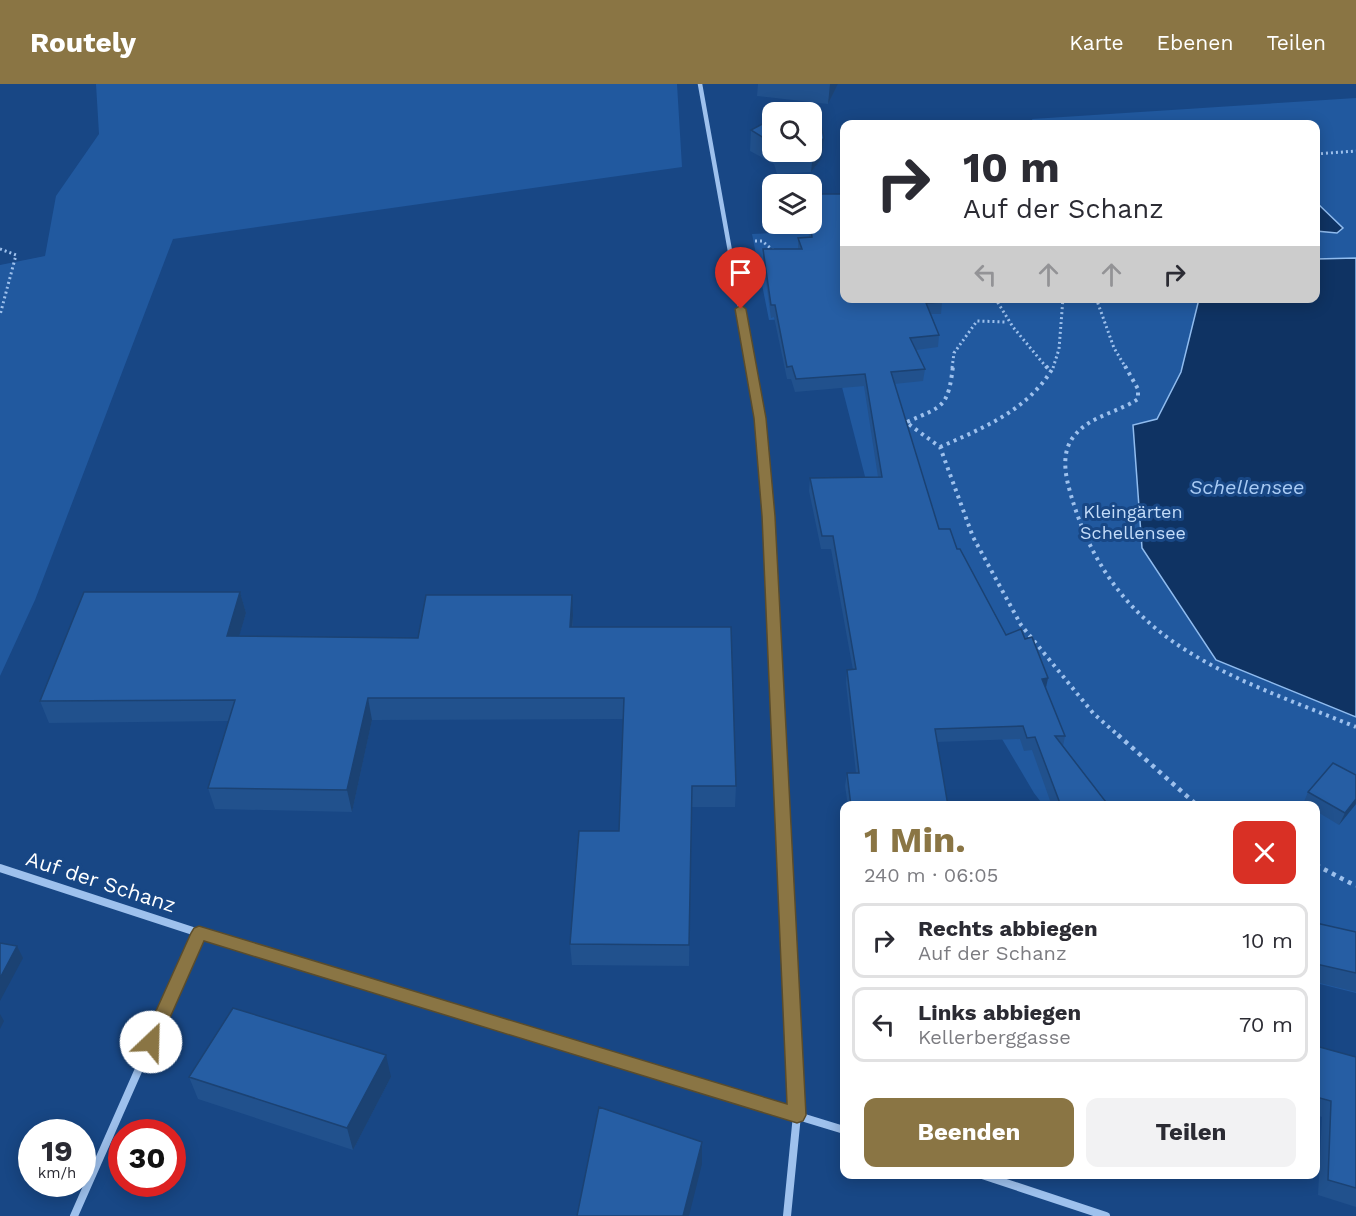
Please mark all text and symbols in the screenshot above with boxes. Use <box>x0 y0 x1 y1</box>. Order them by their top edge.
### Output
text: Routely <box>30 26 136 59</box>
text: Karte <box>1069 30 1124 55</box>
text: Ebenen <box>1157 30 1233 55</box>
text: Teilen <box>1266 30 1326 55</box>
map controls <box>762 102 822 234</box>
button: search <box>762 102 822 162</box>
text: 10 m <box>963 143 1060 192</box>
icon: right <box>864 144 942 222</box>
button: layers <box>762 174 822 234</box>
text: Auf der Schanz <box>963 193 1164 225</box>
pin <box>715 247 766 309</box>
icon: arrive <box>724 256 757 289</box>
icon: left <box>969 258 1002 291</box>
icon: ahead <box>1032 258 1065 291</box>
icon: ahead <box>1095 258 1128 291</box>
icon: right <box>1158 258 1191 291</box>
water label: Schellensee <box>1190 475 1304 499</box>
park label: Kleingärten Schellensee <box>1080 501 1186 543</box>
text: 1 Min. <box>864 819 966 861</box>
button: close <box>1233 821 1296 884</box>
street label: Auf der Schanz <box>23 846 179 918</box>
text: 240 m · 06:05 <box>864 863 998 887</box>
text: Rechts abbiegen <box>918 916 1098 941</box>
icon: right <box>867 924 900 957</box>
text: 10 m <box>1242 928 1293 953</box>
text: Auf der Schanz <box>918 941 1067 965</box>
text: Links abbiegen <box>918 1000 1081 1025</box>
icon: left <box>867 1008 900 1041</box>
position arrow <box>119 1010 183 1074</box>
text: 70 m <box>1239 1012 1293 1037</box>
text: Kellerberggasse <box>918 1025 1071 1049</box>
button: Beenden <box>864 1098 1074 1167</box>
button: Teilen <box>1086 1098 1296 1167</box>
speed limit sign: 30 <box>108 1119 186 1197</box>
text: 19 <box>41 1133 73 1168</box>
text: km/h <box>38 1164 76 1182</box>

